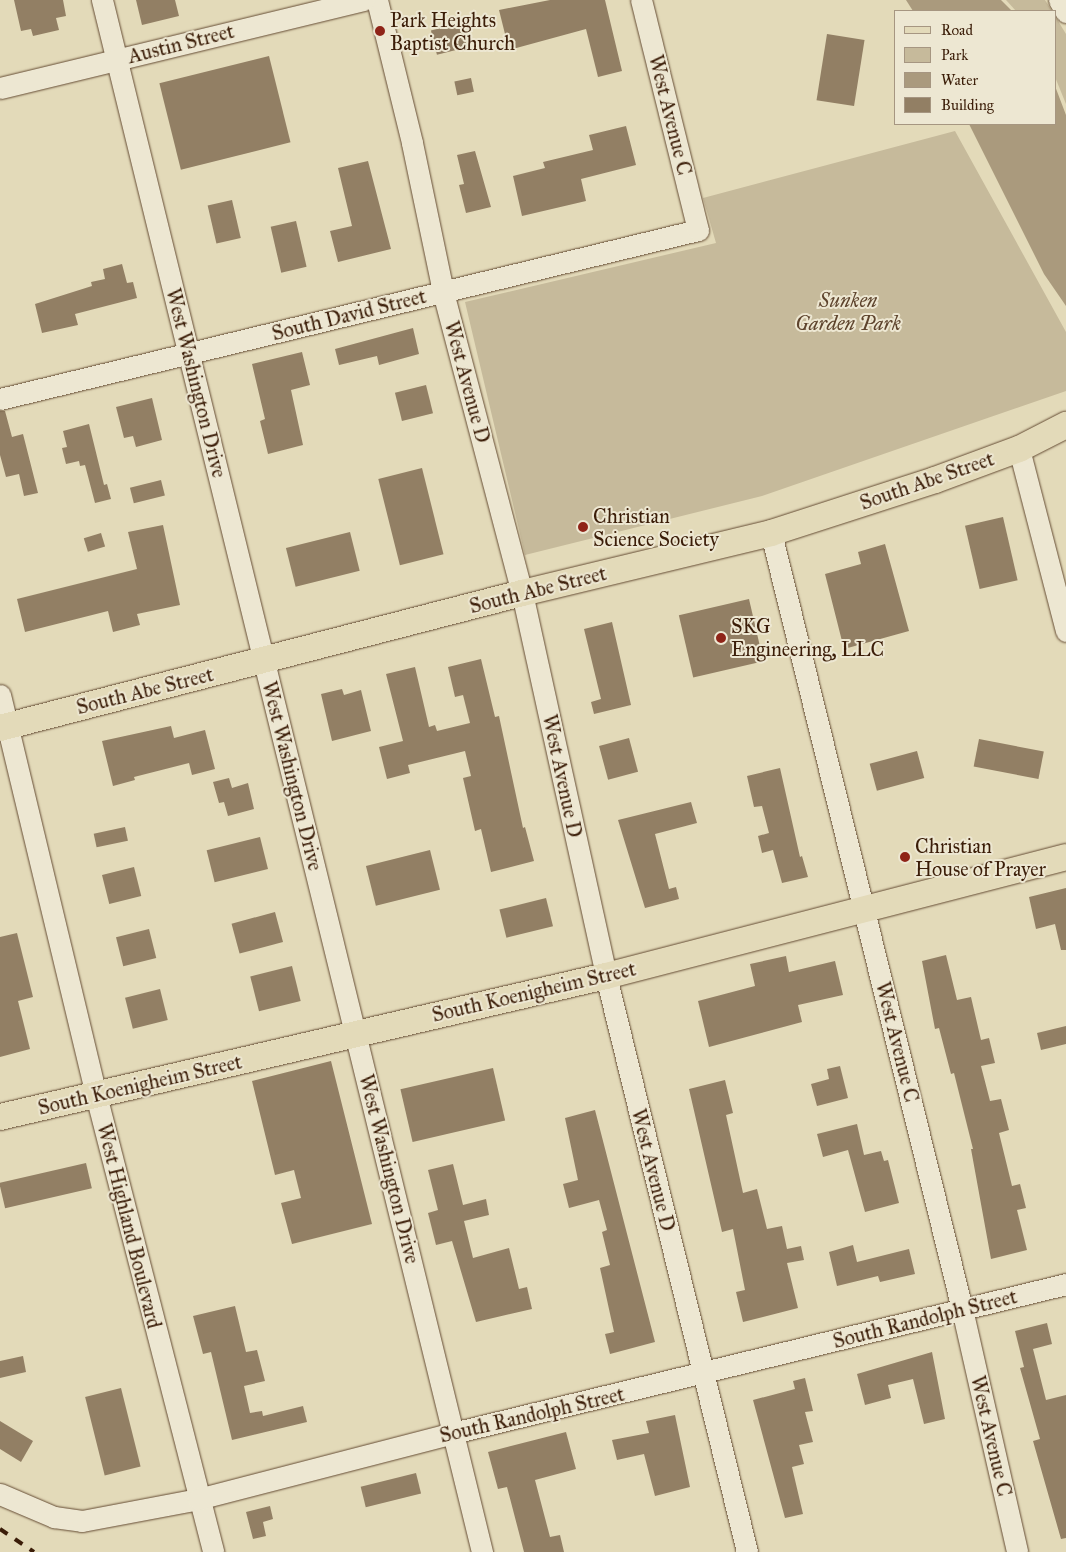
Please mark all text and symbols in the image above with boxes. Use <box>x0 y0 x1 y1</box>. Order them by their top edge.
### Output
place label: Park Heights Baptist Church <box>390 8 515 55</box>
legend <box>894 10 1056 125</box>
street label: Austin Street <box>125 19 237 69</box>
text: Road <box>941 21 973 39</box>
marker: Park Heights Baptist Church <box>374 25 386 37</box>
text: Park <box>941 46 968 64</box>
street label: West Avenue C <box>643 52 697 178</box>
text: Water <box>941 71 978 89</box>
text: Building <box>941 96 994 114</box>
street label: South David Street <box>269 284 429 346</box>
street label: West Washington Drive <box>161 286 231 480</box>
park label: Sunken Garden Park <box>795 289 901 336</box>
street label: West Avenue D <box>439 318 495 446</box>
street label: South Abe Street <box>857 447 997 515</box>
place label: Christian Science Society <box>593 504 719 551</box>
marker: Christian Science Society <box>577 521 589 533</box>
street label: South Abe Street <box>467 561 609 619</box>
place label: SKG Engineering, LLC <box>731 614 884 661</box>
marker: SKG Engineering, LLC <box>715 632 727 644</box>
street label: South Abe Street <box>74 662 216 720</box>
street label: West Washington Drive <box>257 679 327 873</box>
street label: West Avenue D <box>537 712 587 840</box>
place label: Christian House of Prayer <box>915 834 1046 881</box>
marker: Christian House of Prayer <box>899 851 911 863</box>
street label: South Koenigheim Street <box>430 957 638 1027</box>
street label: West Avenue C <box>870 979 924 1105</box>
street label: South Koenigheim Street <box>36 1050 244 1120</box>
street label: West Washington Drive <box>354 1072 424 1266</box>
street label: West Avenue D <box>626 1106 680 1234</box>
street label: West Highland Boulevard <box>92 1121 166 1331</box>
street label: South Randolph Street <box>830 1285 1020 1353</box>
street label: West Avenue C <box>965 1373 1017 1499</box>
street label: South Randolph Street <box>437 1382 627 1448</box>

